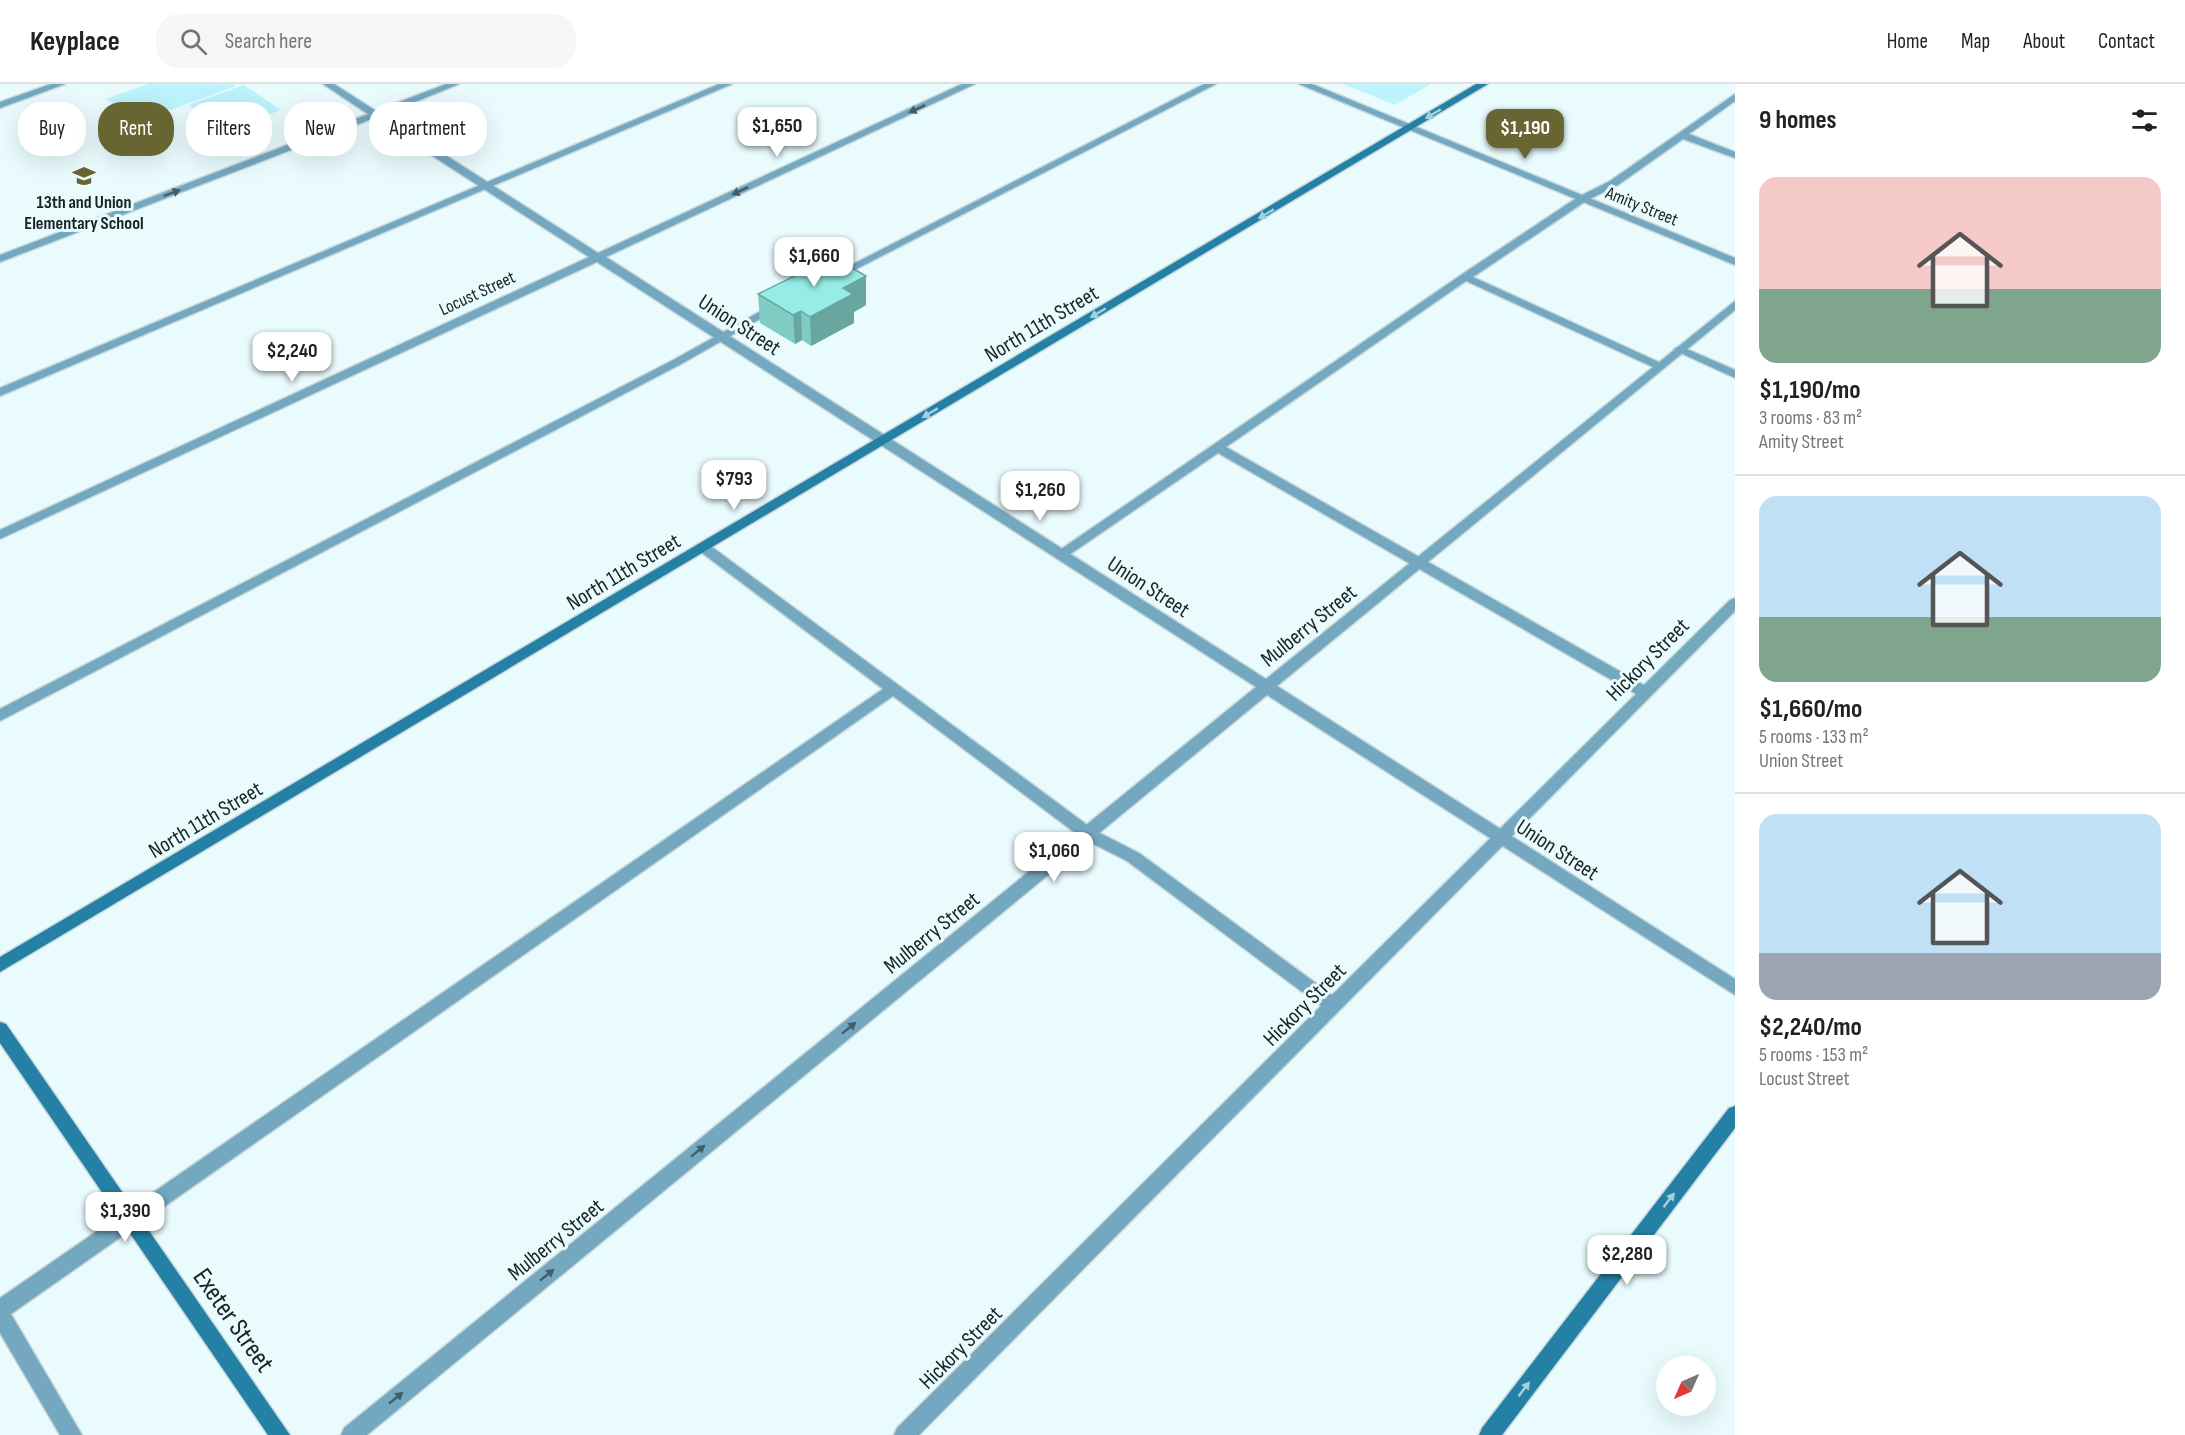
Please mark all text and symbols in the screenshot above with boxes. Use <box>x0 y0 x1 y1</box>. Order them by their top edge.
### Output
search box <box>156 14 576 68</box>
text: Keyplace <box>30 25 120 58</box>
icon: search <box>177 25 210 58</box>
text: Search here <box>225 28 312 55</box>
text: Home <box>1887 29 1928 54</box>
text: Map <box>1961 29 1990 54</box>
text: About <box>2023 29 2065 54</box>
text: Contact <box>2098 29 2155 54</box>
chip: Buy <box>18 102 86 156</box>
chip: Rent <box>98 102 174 156</box>
chip: Filters <box>186 102 272 156</box>
chip: New <box>284 102 357 156</box>
chip: Apartment <box>369 102 487 156</box>
one-way arrow <box>908 104 925 113</box>
icon: filters <box>2128 104 2161 137</box>
text: 9 homes <box>1759 105 1837 136</box>
pin: $1,650 <box>728 107 826 158</box>
one-way arrow <box>1425 109 1441 120</box>
pin: $1,190 <box>1476 109 1574 160</box>
text: $1,650 <box>752 114 802 138</box>
text: $1,190 <box>1500 116 1550 140</box>
school or university icon: 13th and Union Elementary School <box>71 163 97 189</box>
street label: Amity Street <box>1602 182 1682 231</box>
one-way arrow <box>730 186 748 196</box>
one-way arrow <box>163 187 181 197</box>
place label: 13th and Union Elementary School <box>24 192 144 234</box>
one-way arrow <box>1258 208 1274 219</box>
icon: home <box>1906 216 2014 324</box>
pin: $1,660 <box>765 237 863 288</box>
text: $1,660 <box>788 244 840 268</box>
street label: Locust Street <box>436 267 519 320</box>
street label: North 11th Street <box>980 280 1104 369</box>
street label: Union Street <box>693 289 786 362</box>
one-way arrow <box>1090 308 1106 319</box>
pin: $2,240 <box>243 332 341 383</box>
text: $2,240 <box>266 339 318 363</box>
text: $1,190/mo <box>1759 375 1861 406</box>
text: 3 rooms · 83 m² <box>1759 406 1862 430</box>
one-way arrow <box>922 407 938 418</box>
text: Amity Street <box>1759 430 1844 454</box>
pin: $793 <box>698 460 770 511</box>
text: $793 <box>715 467 753 491</box>
pin: $1,260 <box>991 471 1089 522</box>
text: $1,260 <box>1015 478 1065 502</box>
street label: North 11th Street <box>562 528 686 617</box>
icon: home <box>1906 535 2014 643</box>
street label: Union Street <box>1102 551 1195 624</box>
street label: Mulberry Street <box>1256 579 1363 673</box>
street label: Hickory Street <box>1601 613 1695 707</box>
text: $1,660/mo <box>1759 694 1862 725</box>
text: 5 rooms · 133 m² <box>1759 725 1869 749</box>
text: Union Street <box>1759 749 1843 773</box>
street label: North 11th Street <box>144 776 268 865</box>
street label: Union Street <box>1511 814 1604 887</box>
pin: $1,060 <box>1005 832 1103 883</box>
text: $1,060 <box>1028 839 1080 863</box>
icon: home <box>1906 853 2014 961</box>
street label: Mulberry Street <box>879 886 986 980</box>
street label: Hickory Street <box>1258 958 1352 1052</box>
text: $2,240/mo <box>1759 1012 1862 1043</box>
one-way arrow <box>842 1022 857 1035</box>
text: 5 rooms · 153 m² <box>1759 1043 1868 1067</box>
text: Locust Street <box>1759 1067 1850 1091</box>
one-way arrow <box>690 1145 706 1158</box>
pin: $1,390 <box>76 1192 174 1243</box>
street label: Mulberry Street <box>503 1193 610 1287</box>
one-way arrow <box>1662 1193 1674 1208</box>
text: $1,390 <box>99 1199 151 1223</box>
pin: $2,280 <box>1578 1235 1676 1286</box>
text: $2,280 <box>1601 1242 1653 1266</box>
street label: Exeter Street <box>186 1262 281 1379</box>
one-way arrow <box>539 1268 555 1281</box>
street label: Hickory Street <box>914 1301 1008 1395</box>
north arrow <box>1656 1356 1716 1416</box>
map controls <box>1656 1356 1716 1416</box>
one-way arrow <box>1518 1381 1530 1396</box>
one-way arrow <box>388 1392 403 1405</box>

